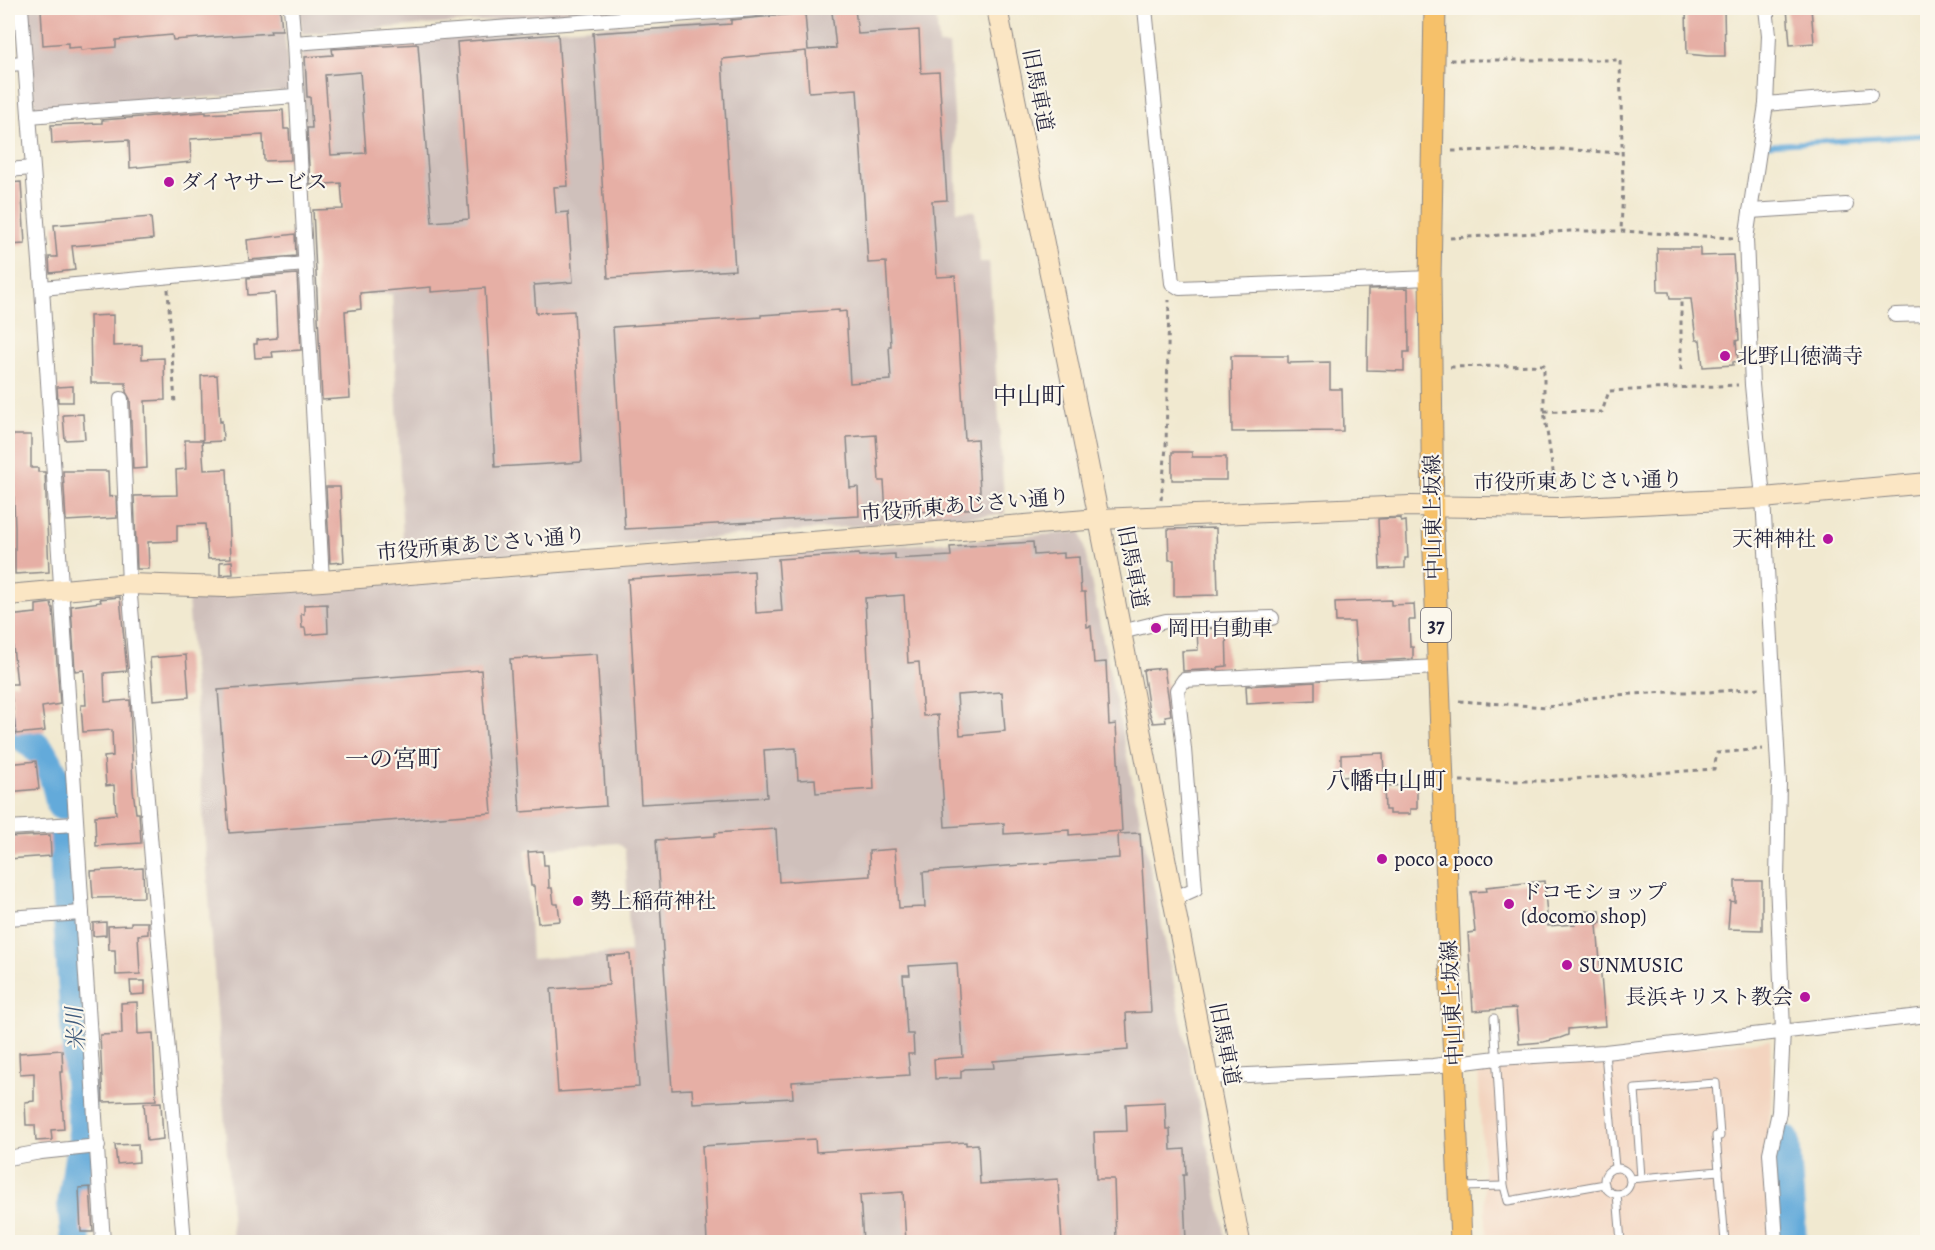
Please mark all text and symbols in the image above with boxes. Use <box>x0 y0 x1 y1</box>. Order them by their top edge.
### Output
street label: 旧馬車道 <box>1016 46 1060 134</box>
place label: ダイヤサービス <box>181 168 328 196</box>
marker: ダイヤサービス <box>162 175 176 189</box>
place label: 北野山徳満寺 <box>1737 342 1863 370</box>
marker: 北野山徳満寺 <box>1718 349 1732 363</box>
district label: 中山町 <box>993 380 1065 412</box>
street label: 中山東上坂線 <box>1418 454 1448 580</box>
street label: 市役所東あじさい通り <box>1473 465 1683 497</box>
street label: 市役所東あじさい通り <box>859 482 1071 528</box>
street label: 市役所東あじさい通り <box>375 521 587 567</box>
street label: 旧馬車道 <box>1111 523 1155 611</box>
place label: 天神神社 <box>1732 525 1816 553</box>
marker: 天神神社 <box>1821 532 1835 546</box>
road number: 37 <box>1421 608 1451 642</box>
place label: 岡田自動車 <box>1168 614 1273 642</box>
marker: 岡田自動車 <box>1149 621 1163 635</box>
district label: 一の宮町 <box>345 743 441 775</box>
district label: 八幡中山町 <box>1326 765 1446 797</box>
place label: poco a poco <box>1394 845 1493 873</box>
marker: poco a poco <box>1375 852 1389 866</box>
place label: ドコモショップ (docomo shop) <box>1521 878 1667 930</box>
place label: 勢上稲荷神社 <box>590 887 716 915</box>
marker: 勢上稲荷神社 <box>571 894 585 908</box>
marker: ドコモショップ (docomo shop) <box>1502 897 1516 911</box>
street label: 中山東上坂線 <box>1435 939 1469 1067</box>
place label: SUNMUSIC <box>1579 951 1683 979</box>
marker: SUNMUSIC <box>1560 958 1574 972</box>
place label: 長浜キリスト教会 <box>1625 983 1793 1011</box>
marker: 長浜キリスト教会 <box>1798 990 1812 1004</box>
street label: 旧馬車道 <box>1203 1000 1247 1088</box>
water label: 米川 <box>59 1004 92 1052</box>

